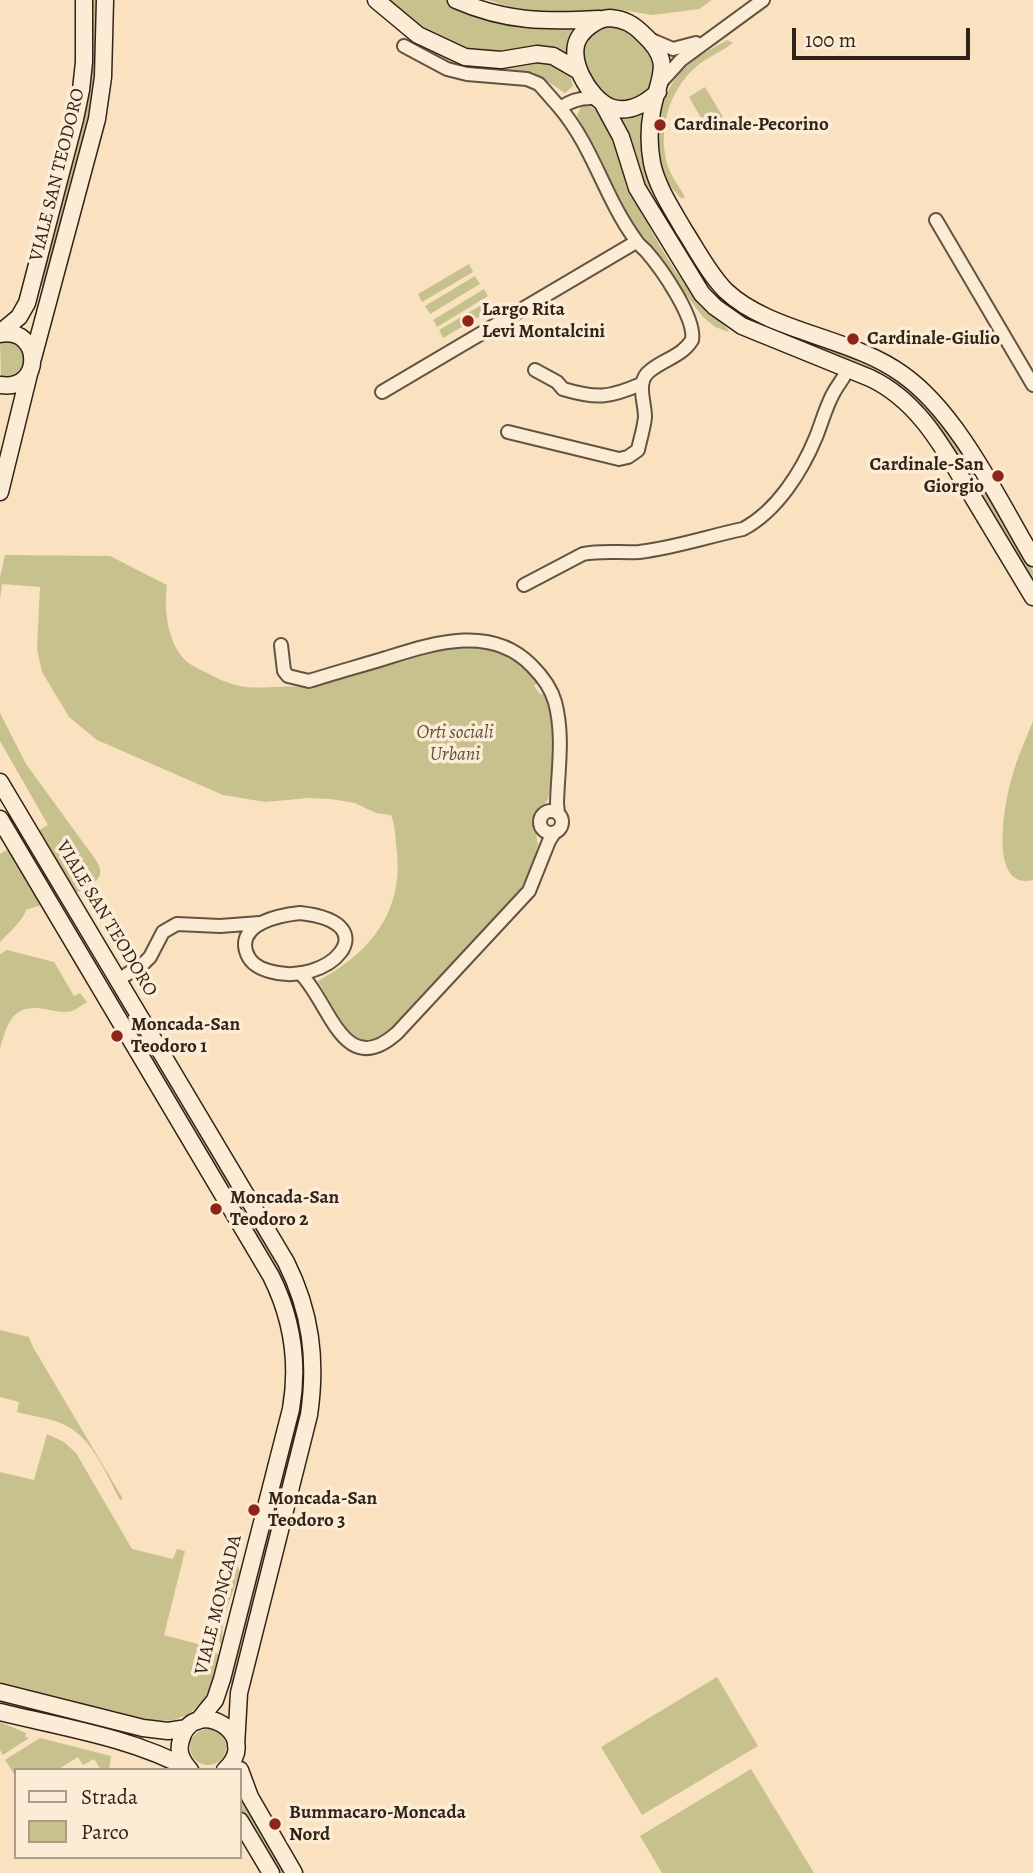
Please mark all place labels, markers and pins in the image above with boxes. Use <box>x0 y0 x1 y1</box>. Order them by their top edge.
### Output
place label: Cardinale-Pecorino <box>674 114 829 136</box>
marker: Cardinale-Pecorino <box>652 117 668 133</box>
place label: Largo Rita Levi Montalcini <box>482 299 605 343</box>
marker: Largo Rita Levi Montalcini <box>460 313 476 329</box>
place label: Cardinale-Giulio <box>867 328 1000 350</box>
marker: Cardinale-Giulio <box>845 331 861 347</box>
place label: Cardinale-San Giorgio <box>870 454 984 498</box>
marker: Cardinale-San Giorgio <box>990 468 1006 484</box>
place label: Moncada-San Teodoro 1 <box>131 1014 240 1058</box>
marker: Moncada-San Teodoro 1 <box>109 1028 125 1044</box>
place label: Moncada-San Teodoro 2 <box>230 1187 339 1231</box>
marker: Moncada-San Teodoro 2 <box>208 1201 224 1217</box>
place label: Moncada-San Teodoro 3 <box>268 1488 377 1532</box>
marker: Moncada-San Teodoro 3 <box>246 1502 262 1518</box>
place label: Bummacaro-Moncada Nord <box>289 1802 466 1846</box>
marker: Bummacaro-Moncada Nord <box>267 1816 283 1832</box>

